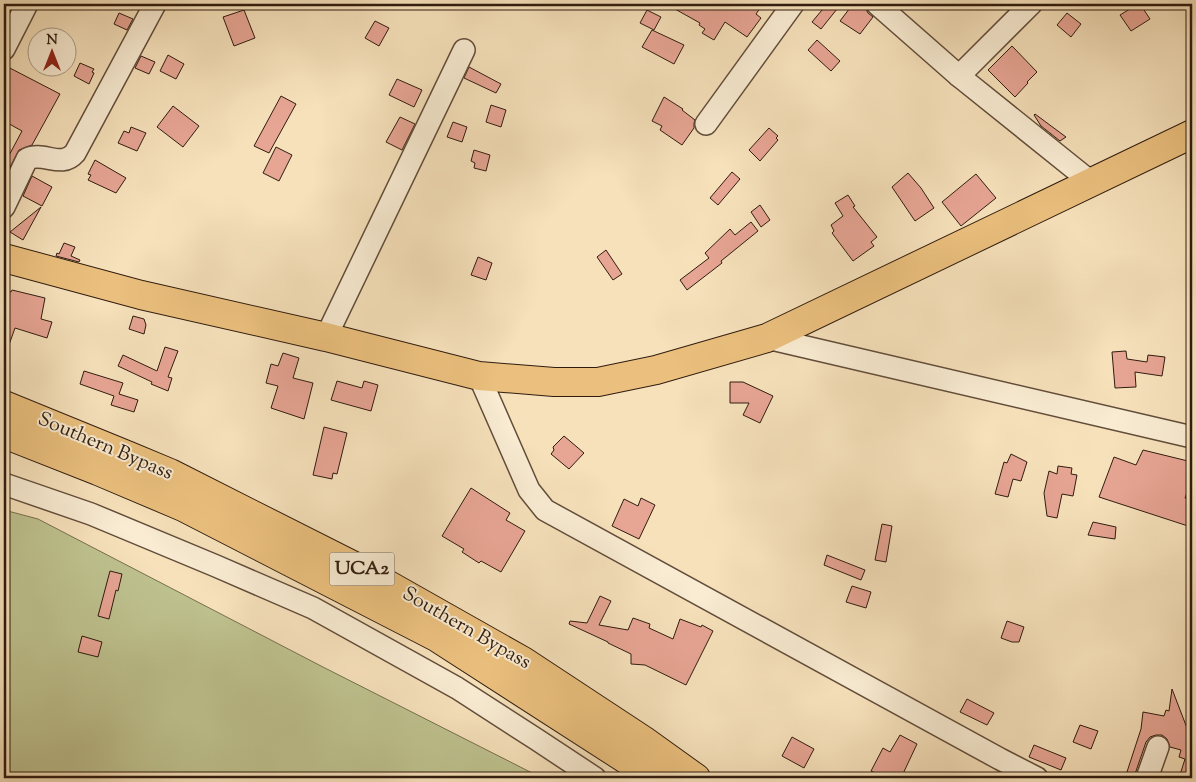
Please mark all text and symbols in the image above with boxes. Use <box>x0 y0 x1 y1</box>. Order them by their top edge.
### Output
north arrow <box>28 28 78 78</box>
text: N <box>46 31 58 51</box>
street label: Southern Bypass <box>33 405 177 489</box>
road number: UCA2 <box>330 552 394 586</box>
street label: Southern Bypass <box>396 580 536 678</box>

